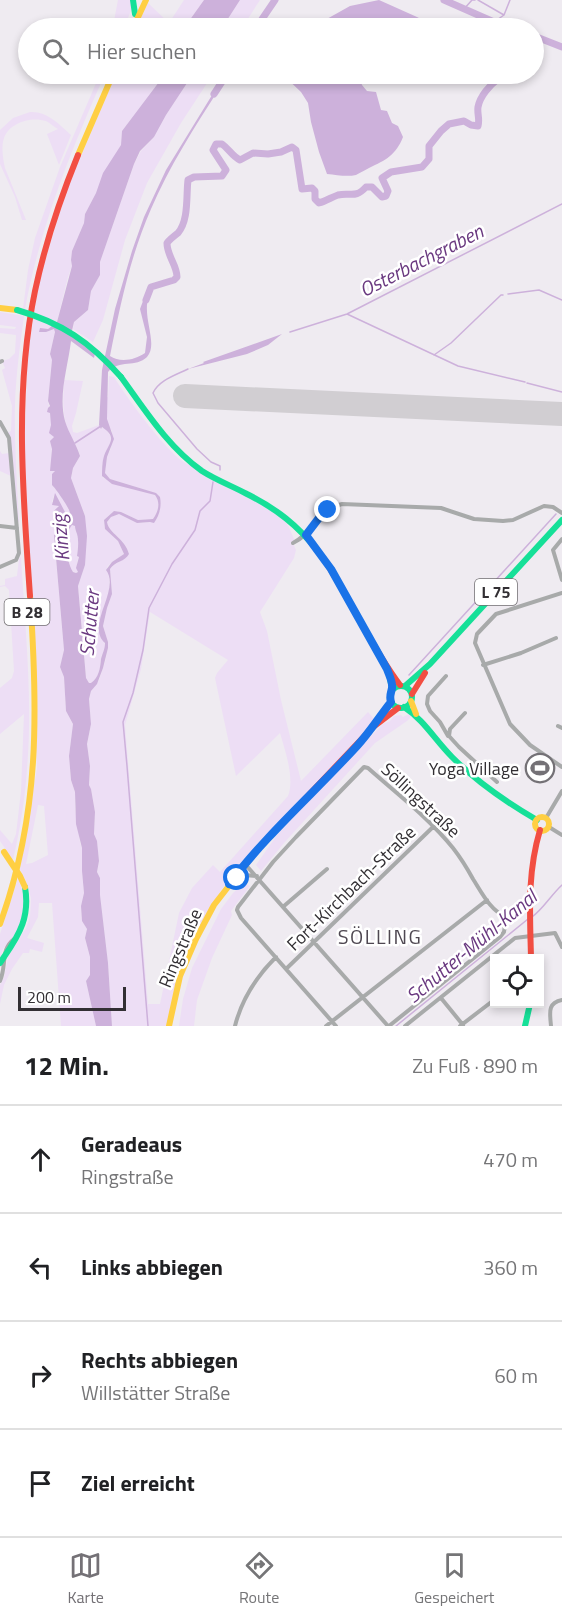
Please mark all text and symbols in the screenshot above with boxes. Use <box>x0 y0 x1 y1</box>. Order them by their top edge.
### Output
search box <box>18 18 544 84</box>
text: Hier suchen <box>87 34 196 68</box>
icon: search <box>39 35 72 68</box>
water label: Osterbachgraben <box>353 215 489 305</box>
route end <box>314 496 340 522</box>
water label: Kinzig <box>42 511 77 562</box>
road number: L 75 <box>475 579 517 605</box>
water label: Schutter <box>71 586 108 657</box>
road number: B 28 <box>4 599 50 625</box>
sports icon: Yoga Village <box>524 752 556 784</box>
place label: Yoga Village <box>429 755 519 782</box>
street label: Söllingstraße <box>375 756 467 844</box>
street label: Fort-Kirchbach-Straße <box>280 819 422 957</box>
route start <box>223 864 249 890</box>
water label: Schutter-Mühl-Kanal <box>399 880 545 1010</box>
street label: Ringstraße <box>151 904 209 992</box>
district label: SÖLLING <box>338 921 422 952</box>
map controls <box>490 954 544 1008</box>
button: locate <box>490 954 544 1008</box>
scale bar <box>18 984 126 1012</box>
text: 200 m <box>27 985 71 1009</box>
text: 12 Min. <box>24 1046 109 1085</box>
text: Zu Fuß · 890 m <box>412 1050 538 1081</box>
text: Geradeaus <box>81 1127 182 1161</box>
icon: ahead <box>24 1143 57 1176</box>
text: 470 m <box>483 1144 538 1175</box>
text: Ringstraße <box>81 1161 174 1192</box>
text: Links abbiegen <box>81 1250 223 1284</box>
icon: left <box>24 1251 57 1284</box>
text: 360 m <box>483 1252 538 1283</box>
text: Rechts abbiegen <box>81 1343 238 1377</box>
icon: right <box>24 1359 57 1392</box>
text: 60 m <box>494 1360 538 1391</box>
text: Willstätter Straße <box>81 1377 230 1408</box>
text: Ziel erreicht <box>81 1466 195 1500</box>
icon: arrive <box>24 1467 57 1500</box>
tab: Karte <box>68 1549 104 1609</box>
tab: Route <box>239 1549 279 1609</box>
tab: Gespeichert <box>414 1549 494 1609</box>

